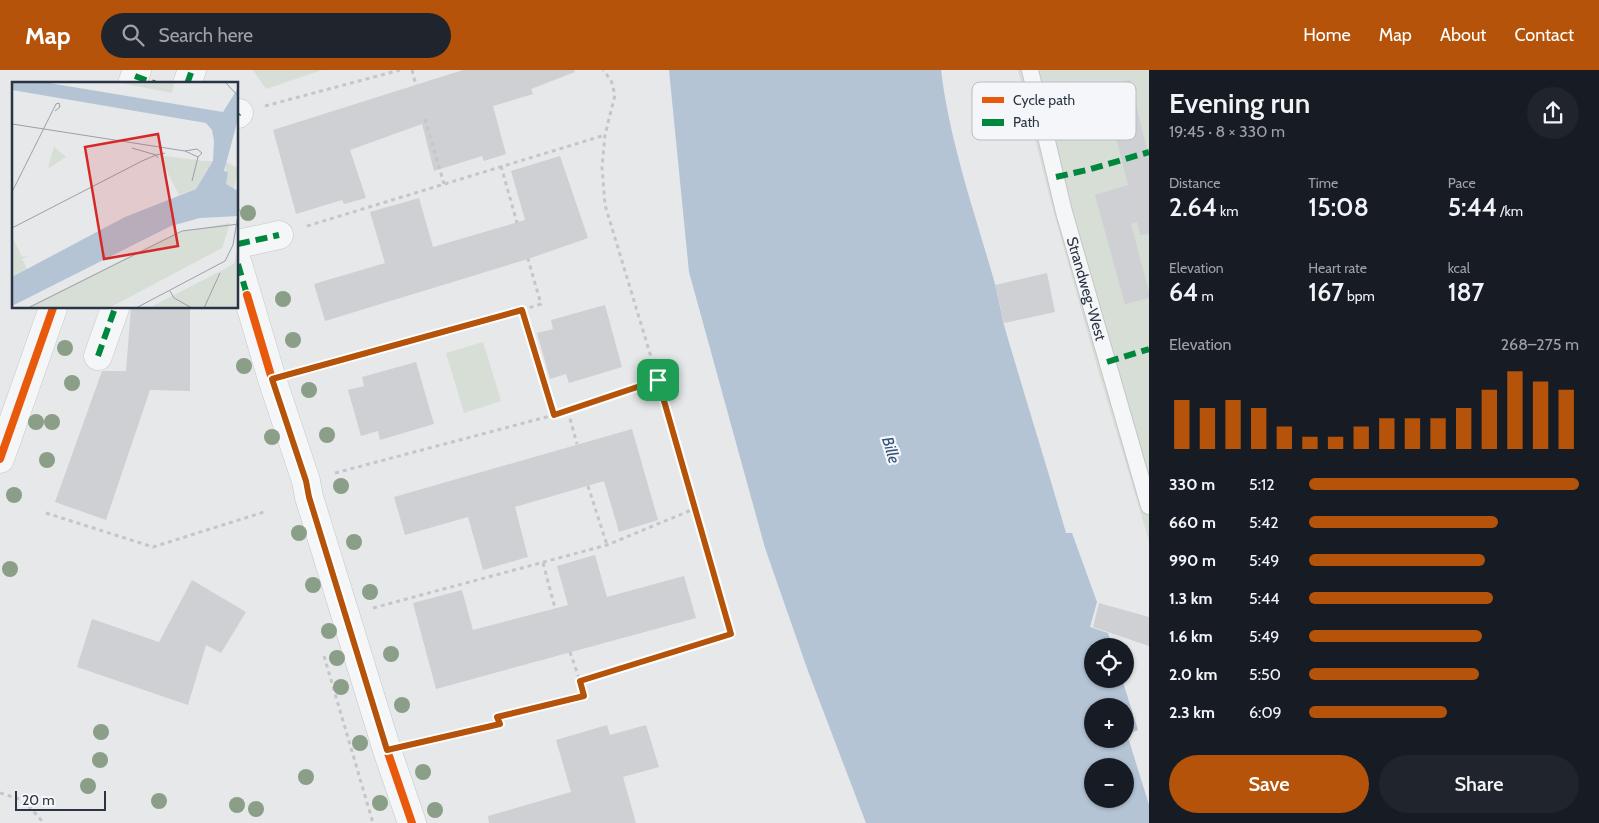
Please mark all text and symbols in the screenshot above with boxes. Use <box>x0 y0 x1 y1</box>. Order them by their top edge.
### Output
search box <box>101 13 451 58</box>
text: Map <box>25 21 71 50</box>
icon: search <box>119 21 147 49</box>
text: Search here <box>159 24 253 47</box>
text: Home <box>1303 24 1351 46</box>
text: Map <box>1379 24 1412 46</box>
text: About <box>1440 24 1486 46</box>
text: Contact <box>1514 24 1574 46</box>
inset map <box>12 82 239 309</box>
legend <box>972 82 1136 140</box>
text: Evening run <box>1169 86 1310 120</box>
button: share <box>1527 87 1579 139</box>
text: Cycle path <box>1013 91 1075 109</box>
text: Path <box>1013 113 1040 131</box>
text: 19:45 · 8 × 330 m <box>1169 122 1285 141</box>
text: Distance <box>1169 174 1221 192</box>
text: Time <box>1308 174 1338 192</box>
text: Pace <box>1448 174 1476 192</box>
text: 2.64 <box>1169 192 1217 222</box>
text: 15:08 <box>1308 192 1369 222</box>
text: 5:44 <box>1448 192 1497 222</box>
text: km <box>1217 202 1239 220</box>
text: /km <box>1497 202 1523 220</box>
street label: Strandweg-West <box>1063 235 1110 343</box>
text: Elevation <box>1169 259 1224 277</box>
text: Heart rate <box>1308 259 1367 277</box>
text: kcal <box>1448 259 1470 277</box>
text: 64 <box>1169 277 1198 307</box>
text: 167 <box>1308 277 1344 307</box>
text: 187 <box>1448 277 1484 307</box>
text: m <box>1198 287 1214 305</box>
text: bpm <box>1344 287 1375 305</box>
text: Elevation <box>1169 335 1232 354</box>
text: 268–275 m <box>1501 335 1579 354</box>
pin <box>637 359 679 401</box>
icon: arrive <box>644 366 672 394</box>
water label: Bille <box>878 434 904 466</box>
text: 330 m <box>1169 475 1215 494</box>
text: 5:12 <box>1249 475 1275 494</box>
text: 660 m <box>1169 513 1216 532</box>
text: 5:42 <box>1249 513 1279 532</box>
text: 990 m <box>1169 551 1216 570</box>
text: 5:49 <box>1249 551 1279 570</box>
text: 1.3 km <box>1169 589 1212 608</box>
text: 5:44 <box>1249 589 1279 608</box>
text: 1.6 km <box>1169 627 1213 646</box>
text: 5:49 <box>1249 627 1279 646</box>
map controls <box>1084 638 1134 808</box>
button: locate <box>1084 638 1134 688</box>
text: 2.0 km <box>1169 665 1217 684</box>
text: 5:50 <box>1249 665 1281 684</box>
button: + <box>1084 698 1134 748</box>
text: 2.3 km <box>1169 703 1215 722</box>
text: 6:09 <box>1249 703 1282 722</box>
button: Save <box>1169 755 1369 813</box>
button: Share <box>1379 755 1579 813</box>
button: − <box>1084 758 1134 808</box>
scale bar <box>15 788 106 811</box>
text: 20 m <box>22 791 55 809</box>

